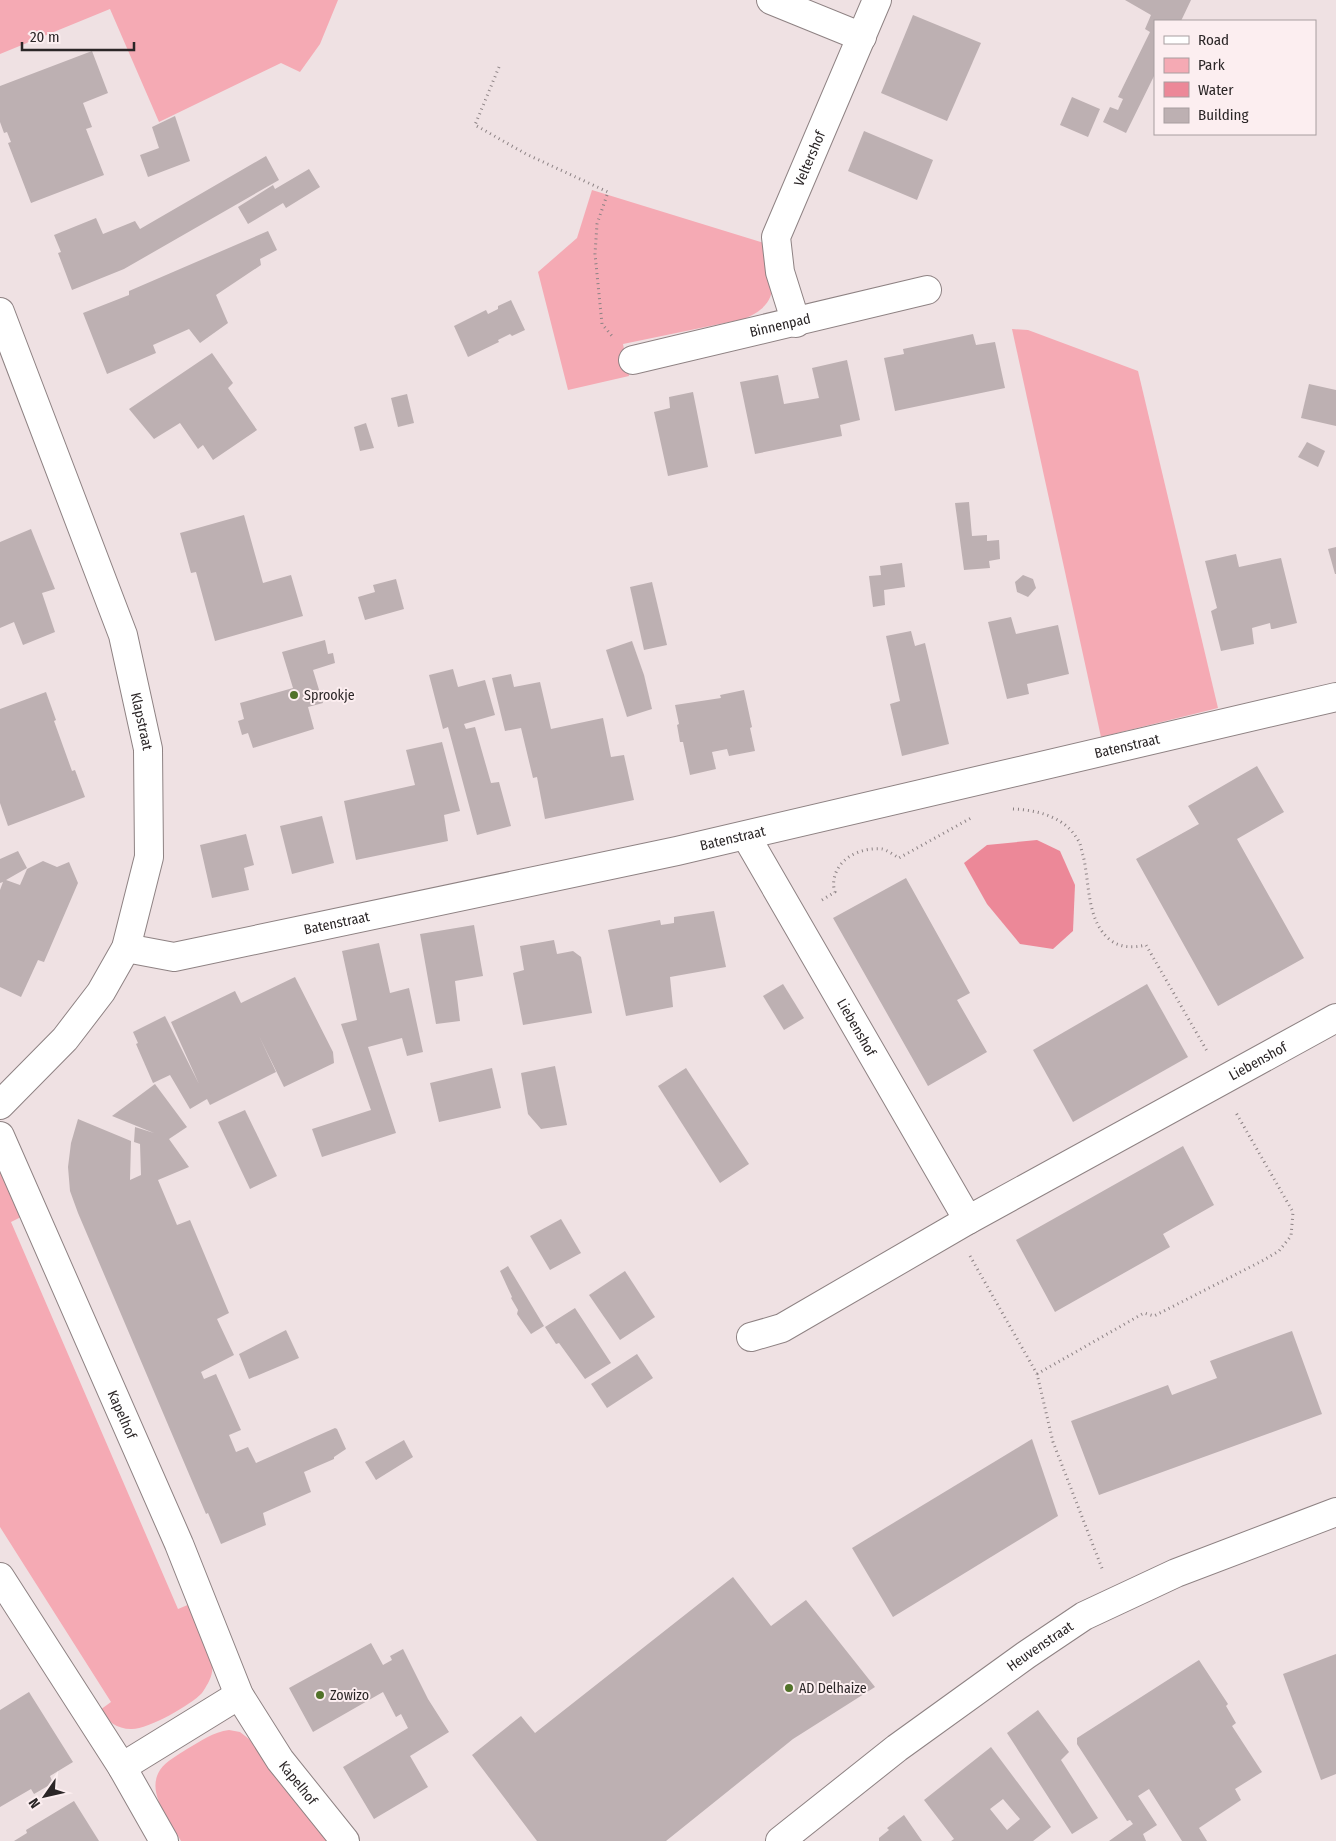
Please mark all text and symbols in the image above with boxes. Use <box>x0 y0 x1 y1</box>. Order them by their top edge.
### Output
scale bar <box>22 20 135 52</box>
legend <box>1154 20 1316 135</box>
text: 20 m <box>30 28 60 46</box>
text: Road <box>1198 31 1229 49</box>
text: Park <box>1198 56 1225 74</box>
text: Water <box>1198 81 1234 99</box>
text: Building <box>1198 106 1249 124</box>
street label: Veltershof <box>791 127 830 189</box>
street label: Binnenpad <box>748 310 812 341</box>
place label: Sprookje <box>304 687 355 704</box>
marker: Sprookje <box>288 689 300 701</box>
street label: Klapstraat <box>127 691 156 752</box>
street label: Batenstraat <box>1093 730 1162 762</box>
street label: Batenstraat <box>698 823 767 854</box>
street label: Batenstraat <box>302 908 371 938</box>
street label: Liebenshof <box>833 996 880 1061</box>
street label: Liebenshof <box>1226 1038 1291 1084</box>
street label: Kapelhof <box>104 1388 140 1443</box>
street label: Heuvenstraat <box>1004 1618 1077 1675</box>
place label: AD Delhaize <box>799 1680 867 1697</box>
marker: AD Delhaize <box>783 1682 795 1694</box>
place label: Zowizo <box>330 1687 369 1704</box>
marker: Zowizo <box>314 1689 326 1701</box>
street label: Kapelhof <box>275 1758 322 1810</box>
north arrow <box>20 1771 70 1821</box>
text: N <box>25 1795 44 1811</box>

